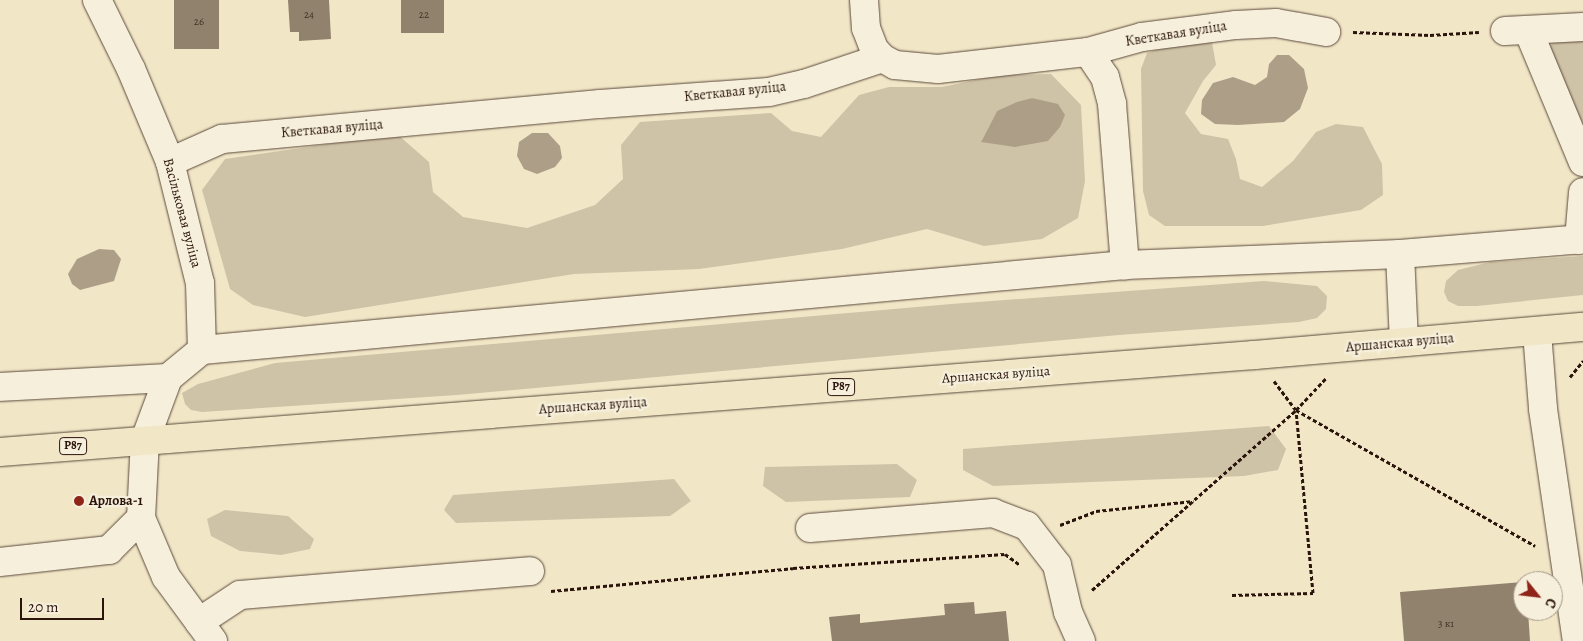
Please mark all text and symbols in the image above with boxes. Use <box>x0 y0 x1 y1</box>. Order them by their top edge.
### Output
house number: 24 <box>304 8 314 22</box>
house number: 22 <box>419 8 429 22</box>
house number: 26 <box>194 15 204 29</box>
street label: Кветкавая вуліца <box>1124 18 1228 50</box>
street label: Кветкавая вуліца <box>683 78 787 106</box>
street label: Кветкавая вуліца <box>280 116 384 142</box>
street label: Васільковая вуліца <box>159 156 205 270</box>
street label: Аршанская вуліца <box>1345 330 1455 356</box>
street label: Аршанская вуліца <box>941 363 1051 387</box>
road number: Р87 <box>826 378 856 397</box>
street label: Аршанская вуліца <box>538 394 648 418</box>
road number: Р87 <box>58 436 88 456</box>
place label: Арлова-1 <box>89 493 143 509</box>
marker: Арлова-1 <box>73 495 85 507</box>
north arrow <box>1513 571 1563 621</box>
scale bar <box>22 588 106 620</box>
text: С <box>1540 595 1561 611</box>
text: 20 m <box>28 597 59 617</box>
house number: 3 к1 <box>1438 617 1454 631</box>

